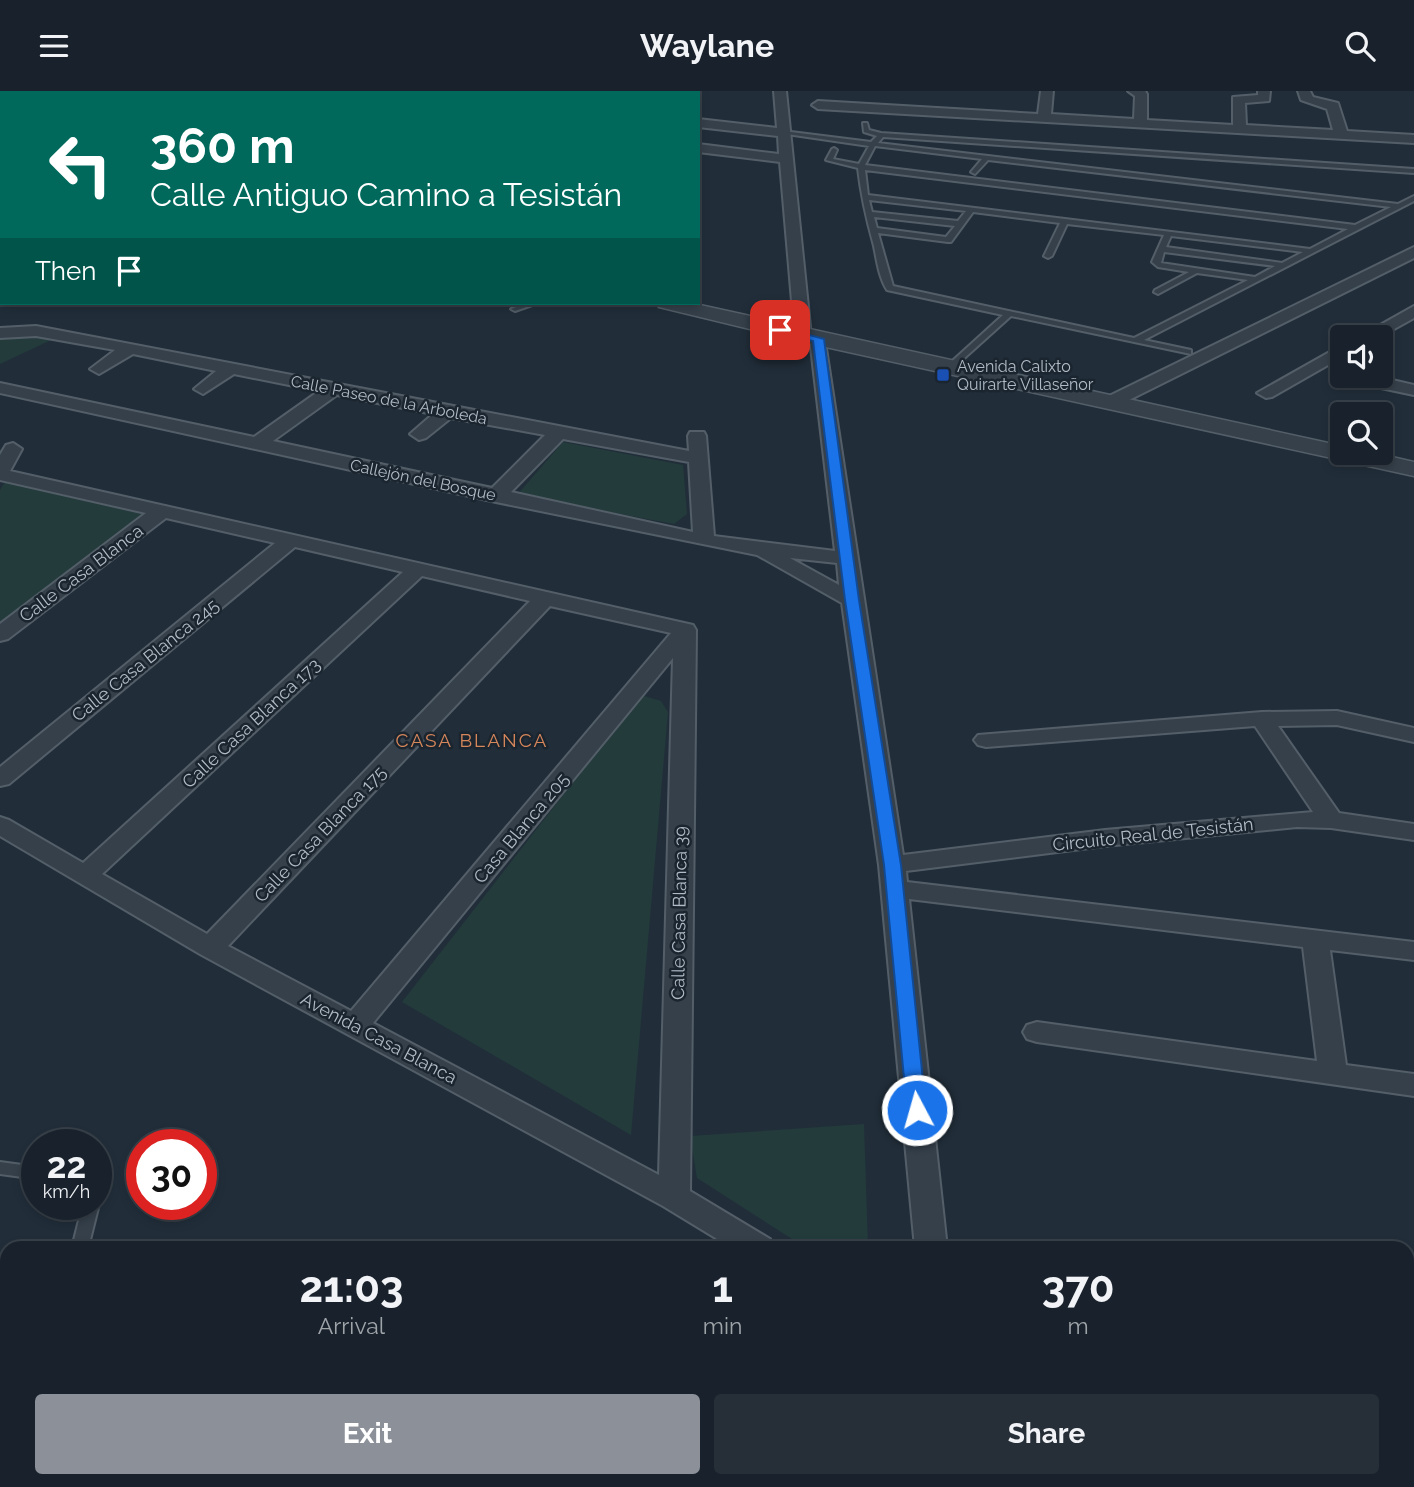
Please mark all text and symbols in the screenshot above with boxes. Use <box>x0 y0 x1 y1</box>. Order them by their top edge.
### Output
icon: menu <box>35 27 73 65</box>
text: Waylane <box>640 27 774 64</box>
icon: search <box>1341 27 1379 65</box>
text: 360 m <box>150 117 295 174</box>
icon: left <box>35 119 126 210</box>
text: Calle Antiguo Camino a Tesistán <box>150 176 622 213</box>
icon: arrive <box>110 252 148 290</box>
text: Then <box>35 256 96 286</box>
pin <box>750 300 810 360</box>
icon: arrive <box>761 311 799 349</box>
map controls <box>1330 325 1393 465</box>
button: sound <box>1330 325 1393 388</box>
place label: Avenida Calixto Quirarte Villaseñor <box>957 357 1094 394</box>
marker: Avenida Calixto Quirarte Villaseñor <box>935 367 951 383</box>
street label: Calle Paseo de la Arboleda <box>289 372 489 428</box>
button: search <box>1330 402 1393 465</box>
street label: Callejón del Bosque <box>348 455 498 505</box>
street label: Calle Casa Blanca <box>15 520 147 626</box>
street label: Calle Casa Blanca 245 <box>67 594 223 726</box>
street label: Calle Casa Blanca 173 <box>178 654 324 792</box>
district label: CASA BLANCA <box>396 729 548 751</box>
street label: Calle Casa Blanca 175 <box>250 762 390 906</box>
street label: Casa Blanca 205 <box>469 769 573 887</box>
street label: Circuito Real de Tesistán <box>1052 813 1254 855</box>
street label: Calle Casa Blanca 39 <box>667 826 691 1000</box>
street label: Avenida Casa Blanca <box>297 988 461 1088</box>
position arrow <box>880 1073 954 1147</box>
speed limit sign: 30 <box>126 1129 217 1220</box>
text: 22 <box>47 1145 86 1186</box>
text: km/h <box>43 1181 90 1202</box>
text: 21:03 <box>299 1263 403 1312</box>
text: 1 <box>712 1263 733 1312</box>
text: 370 <box>1042 1263 1115 1312</box>
text: Arrival <box>318 1312 385 1339</box>
text: min <box>703 1312 742 1339</box>
text: m <box>1068 1312 1089 1339</box>
button: Exit <box>35 1394 700 1474</box>
button: Share <box>714 1394 1379 1474</box>

